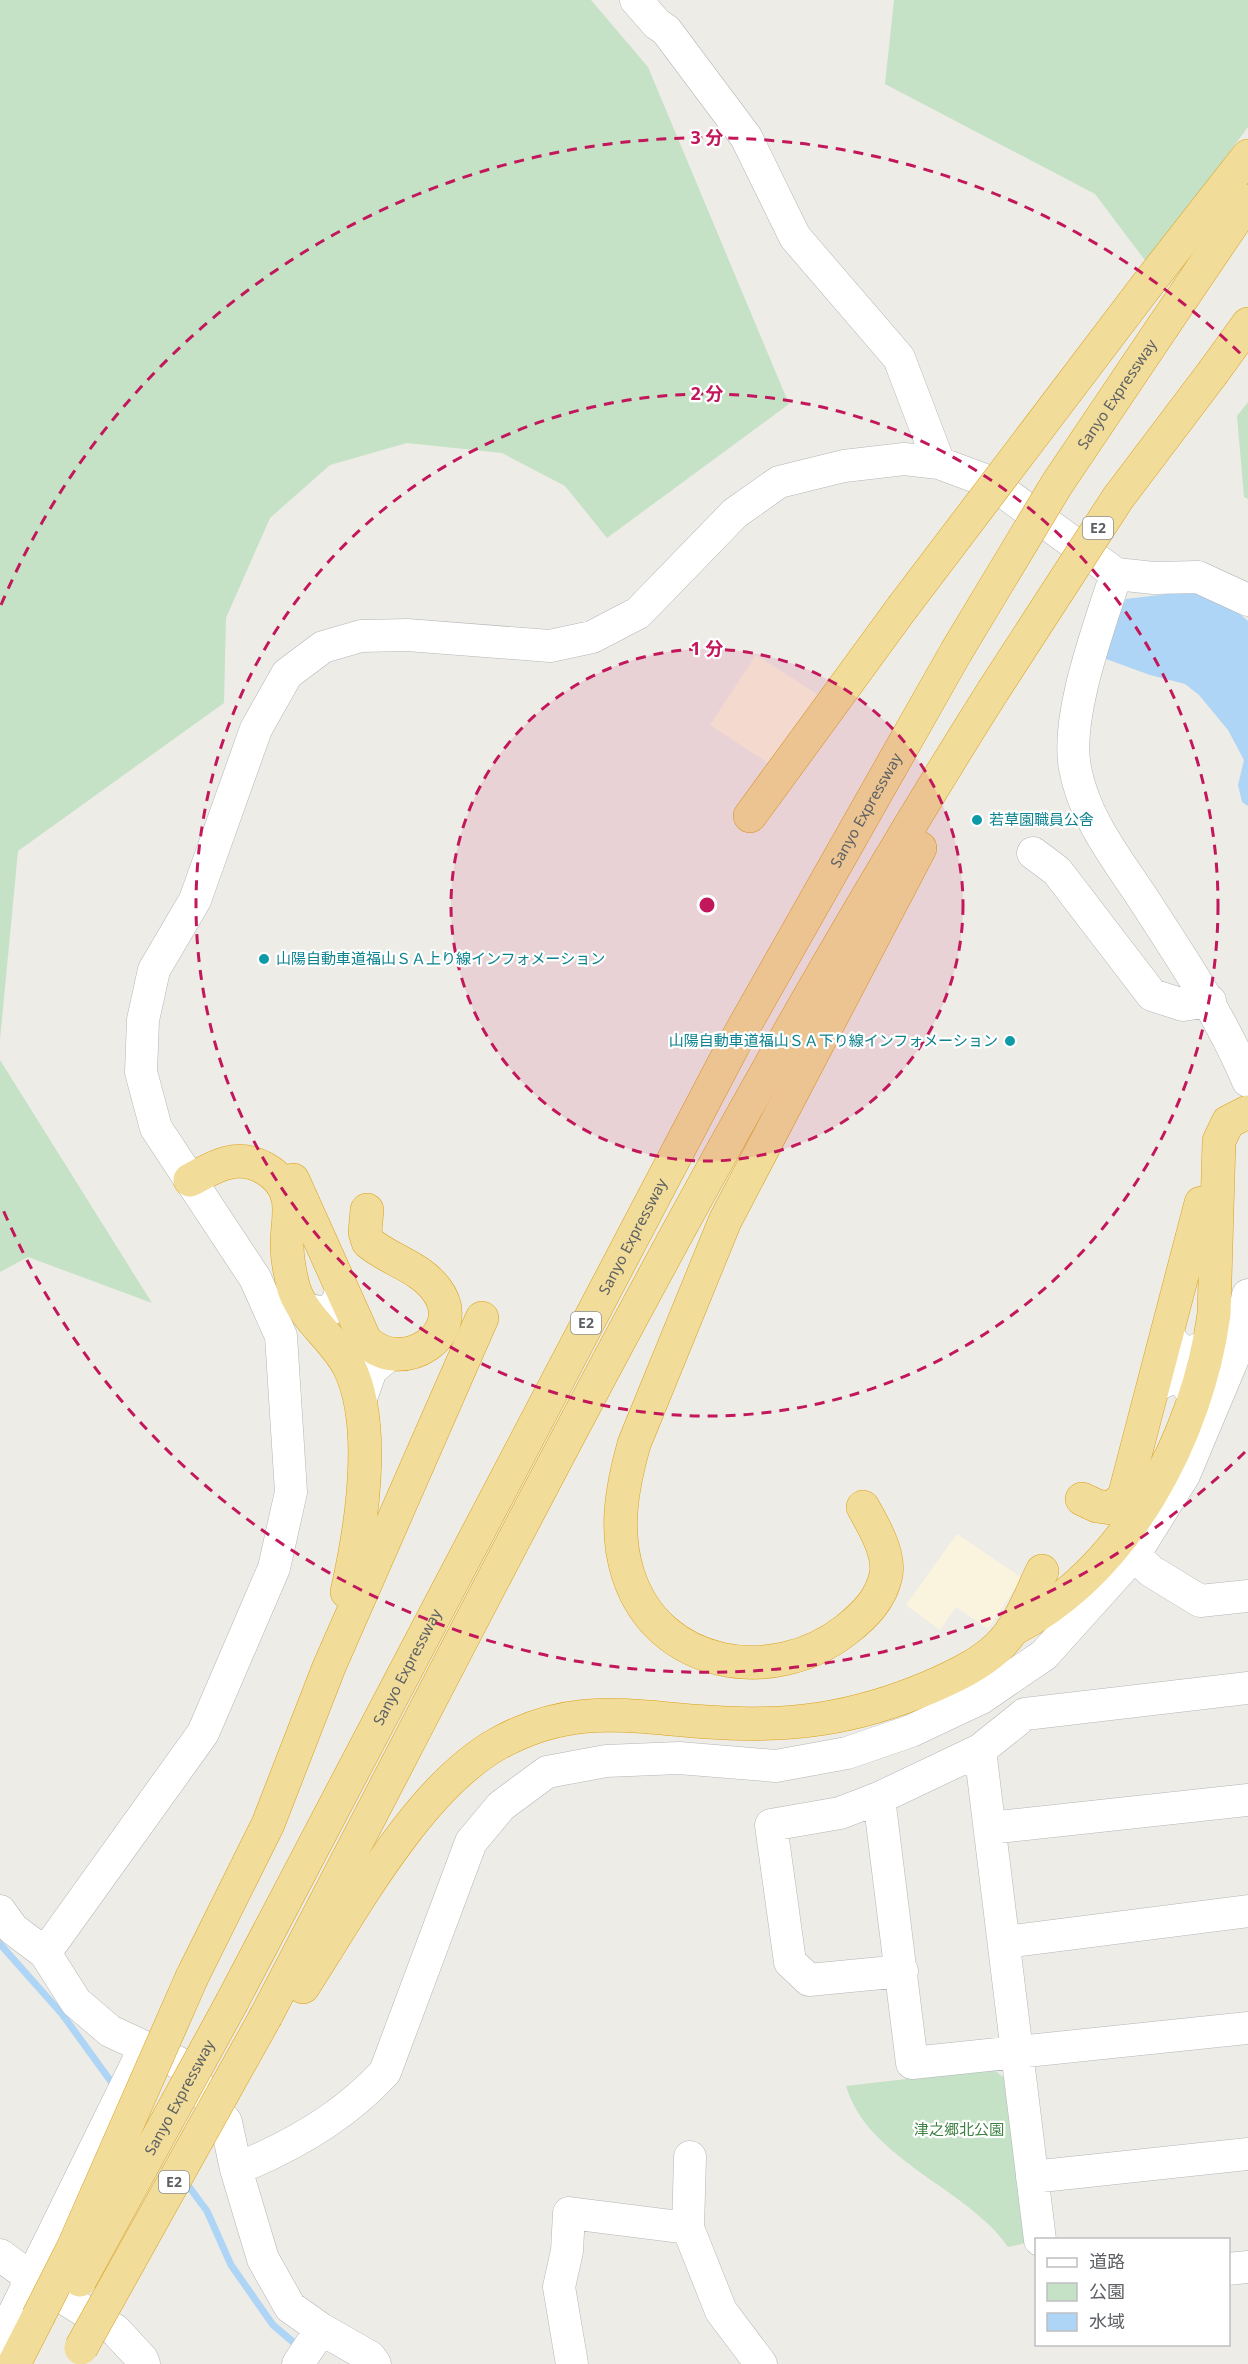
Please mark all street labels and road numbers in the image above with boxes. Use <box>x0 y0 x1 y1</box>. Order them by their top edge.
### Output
street label: Sanyo Expressway <box>1072 335 1161 453</box>
road number: E2 <box>1083 517 1113 539</box>
street label: Sanyo Expressway <box>825 749 906 871</box>
street label: Sanyo Expressway <box>593 1174 671 1298</box>
road number: E2 <box>571 1312 601 1334</box>
street label: Sanyo Expressway <box>368 1605 445 1728</box>
street label: Sanyo Expressway <box>139 2035 219 2158</box>
road number: E2 <box>159 2171 189 2193</box>

